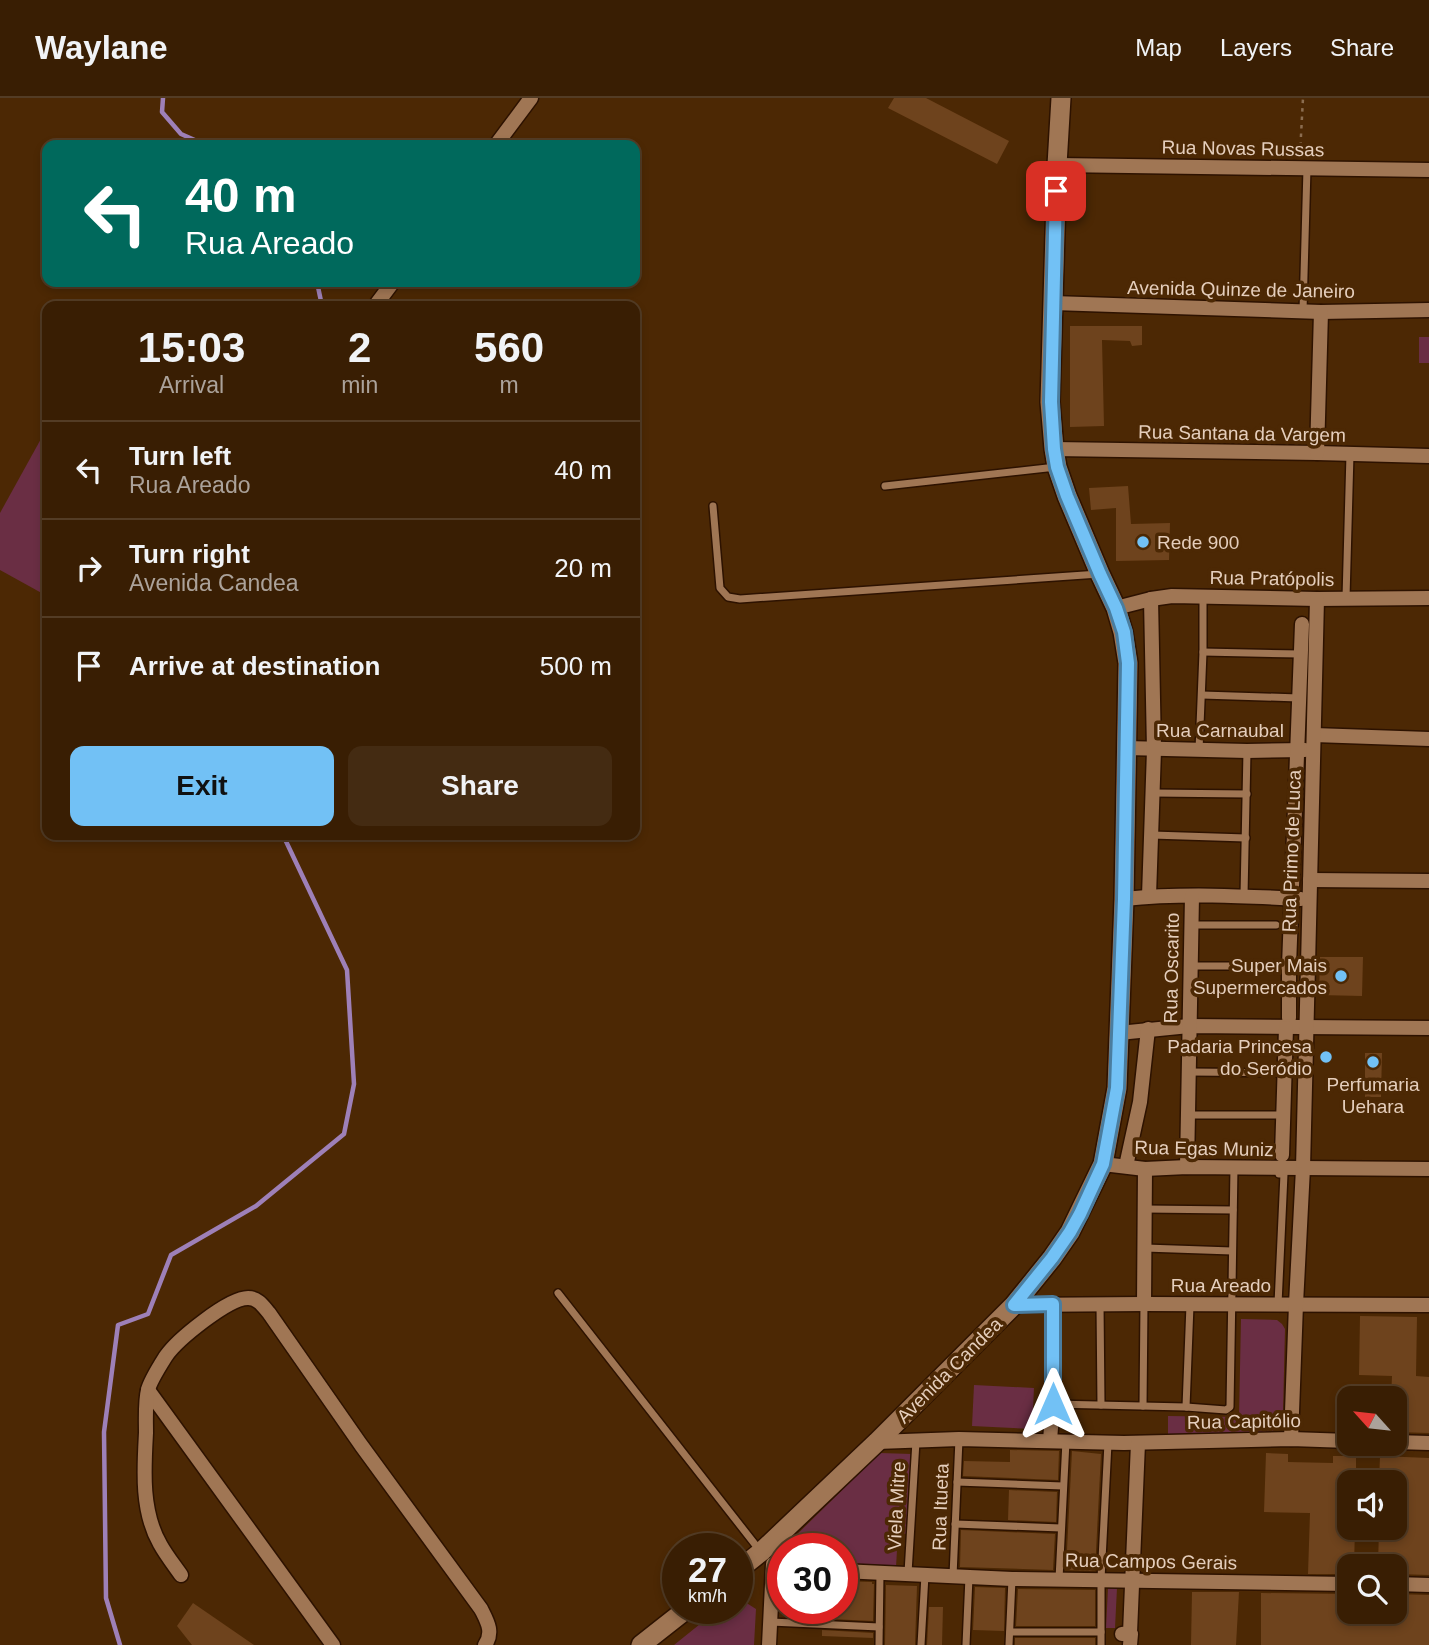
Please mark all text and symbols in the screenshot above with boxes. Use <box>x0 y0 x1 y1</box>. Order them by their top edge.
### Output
text: Waylane <box>35 29 168 66</box>
text: Map <box>1135 34 1182 61</box>
text: Layers <box>1220 34 1292 61</box>
text: Share <box>1330 34 1394 61</box>
street label: Rua Novas Russas <box>1162 137 1324 160</box>
pin <box>1026 161 1086 221</box>
icon: left <box>70 168 161 259</box>
text: 40 m <box>185 168 297 222</box>
icon: arrive <box>1037 172 1075 210</box>
text: Rua Areado <box>185 225 354 261</box>
street label: Avenida Quinze de Janeiro <box>1127 277 1355 302</box>
text: 15:03 <box>138 324 245 371</box>
text: 2 <box>348 324 371 371</box>
text: 560 <box>474 324 544 371</box>
text: Arrival <box>159 372 224 398</box>
text: min <box>341 372 378 398</box>
text: m <box>500 372 519 398</box>
street label: Rua Santana da Vargem <box>1138 421 1346 446</box>
text: Turn left <box>129 441 231 471</box>
icon: left <box>70 451 108 489</box>
text: 40 m <box>554 455 612 485</box>
text: Rua Areado <box>129 472 250 498</box>
place label: Rede 900 <box>1157 532 1239 553</box>
marker: Rede 900 <box>1135 534 1151 550</box>
text: Turn right <box>129 539 250 569</box>
icon: right <box>70 549 108 587</box>
text: 20 m <box>554 553 612 583</box>
street label: Rua Pratópolis <box>1210 567 1334 590</box>
text: Avenida Candea <box>129 570 299 596</box>
icon: arrive <box>70 647 108 685</box>
text: Arrive at destination <box>129 651 380 681</box>
text: 500 m <box>540 651 612 681</box>
street label: Rua Carnaubal <box>1156 720 1284 741</box>
button: Exit <box>70 746 334 826</box>
button: Share <box>348 746 612 826</box>
street label: Rua Primo de Luca <box>1278 769 1305 933</box>
street label: Rua Oscarito <box>1160 912 1183 1024</box>
place label: Super Mais Supermercados <box>1193 955 1327 998</box>
marker: Super Mais Supermercados <box>1333 968 1349 984</box>
place label: Padaria Princesa do Seródio <box>1167 1036 1312 1079</box>
marker: Padaria Princesa do Seródio <box>1318 1049 1334 1065</box>
marker: Perfumaria Uehara <box>1365 1054 1381 1070</box>
place label: Perfumaria Uehara <box>1327 1074 1420 1117</box>
street label: Rua Egas Muniz <box>1134 1137 1274 1160</box>
street label: Rua Areado <box>1171 1275 1271 1296</box>
street label: Avenida Candea <box>892 1313 1007 1427</box>
position arrow <box>1016 1367 1090 1441</box>
north arrow <box>1337 1386 1407 1456</box>
map controls <box>1337 1386 1407 1624</box>
street label: Rua Capitólio <box>1187 1410 1301 1433</box>
street label: Viela Mitre <box>884 1461 909 1551</box>
street label: Rua Itueta <box>928 1462 953 1551</box>
button: sound <box>1337 1470 1407 1540</box>
speed limit sign: 30 <box>767 1533 858 1624</box>
street label: Rua Campos Gerais <box>1065 1549 1237 1574</box>
text: 27 <box>688 1550 727 1589</box>
button: search <box>1337 1554 1407 1624</box>
text: km/h <box>688 1586 727 1606</box>

